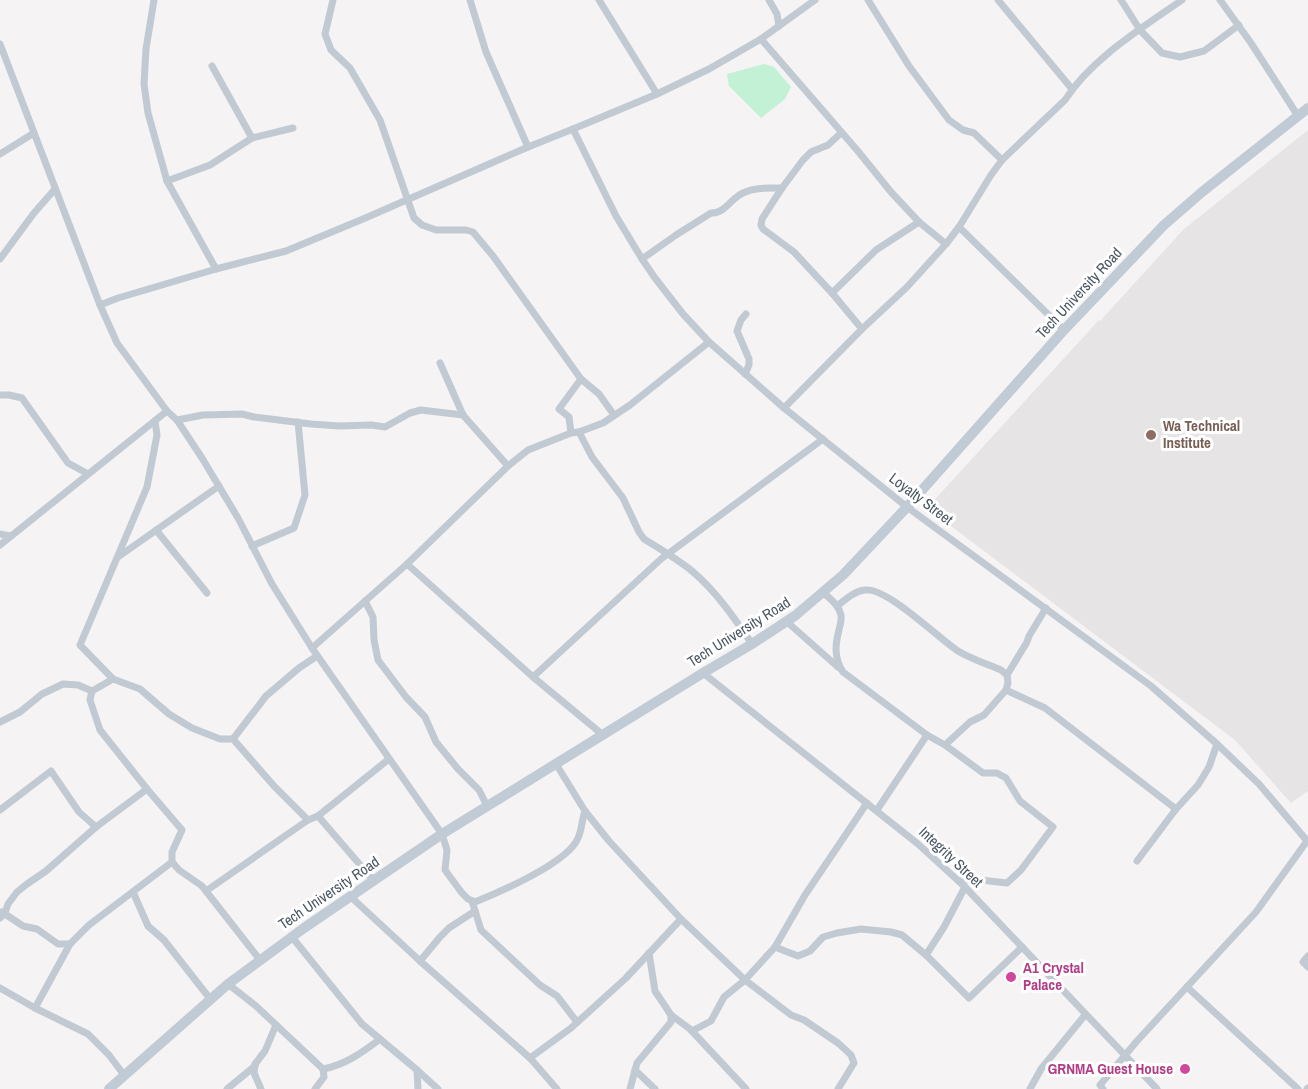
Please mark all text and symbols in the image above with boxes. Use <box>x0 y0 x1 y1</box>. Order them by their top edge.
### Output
street label: Tech University Road <box>1031 242 1126 343</box>
place label: Wa Technical Institute <box>1163 415 1240 453</box>
marker: Wa Technical Institute <box>1144 428 1158 442</box>
street label: Loyalty Street <box>885 468 958 530</box>
street label: Tech University Road <box>683 592 794 672</box>
street label: Integrity Street <box>915 821 988 892</box>
street label: Tech University Road <box>274 851 383 934</box>
place label: A1 Crystal Palace <box>1023 957 1084 995</box>
marker: A1 Crystal Palace <box>1004 970 1018 984</box>
place label: GRNMA Guest House <box>1048 1058 1173 1079</box>
marker: GRNMA Guest House <box>1178 1062 1192 1076</box>

